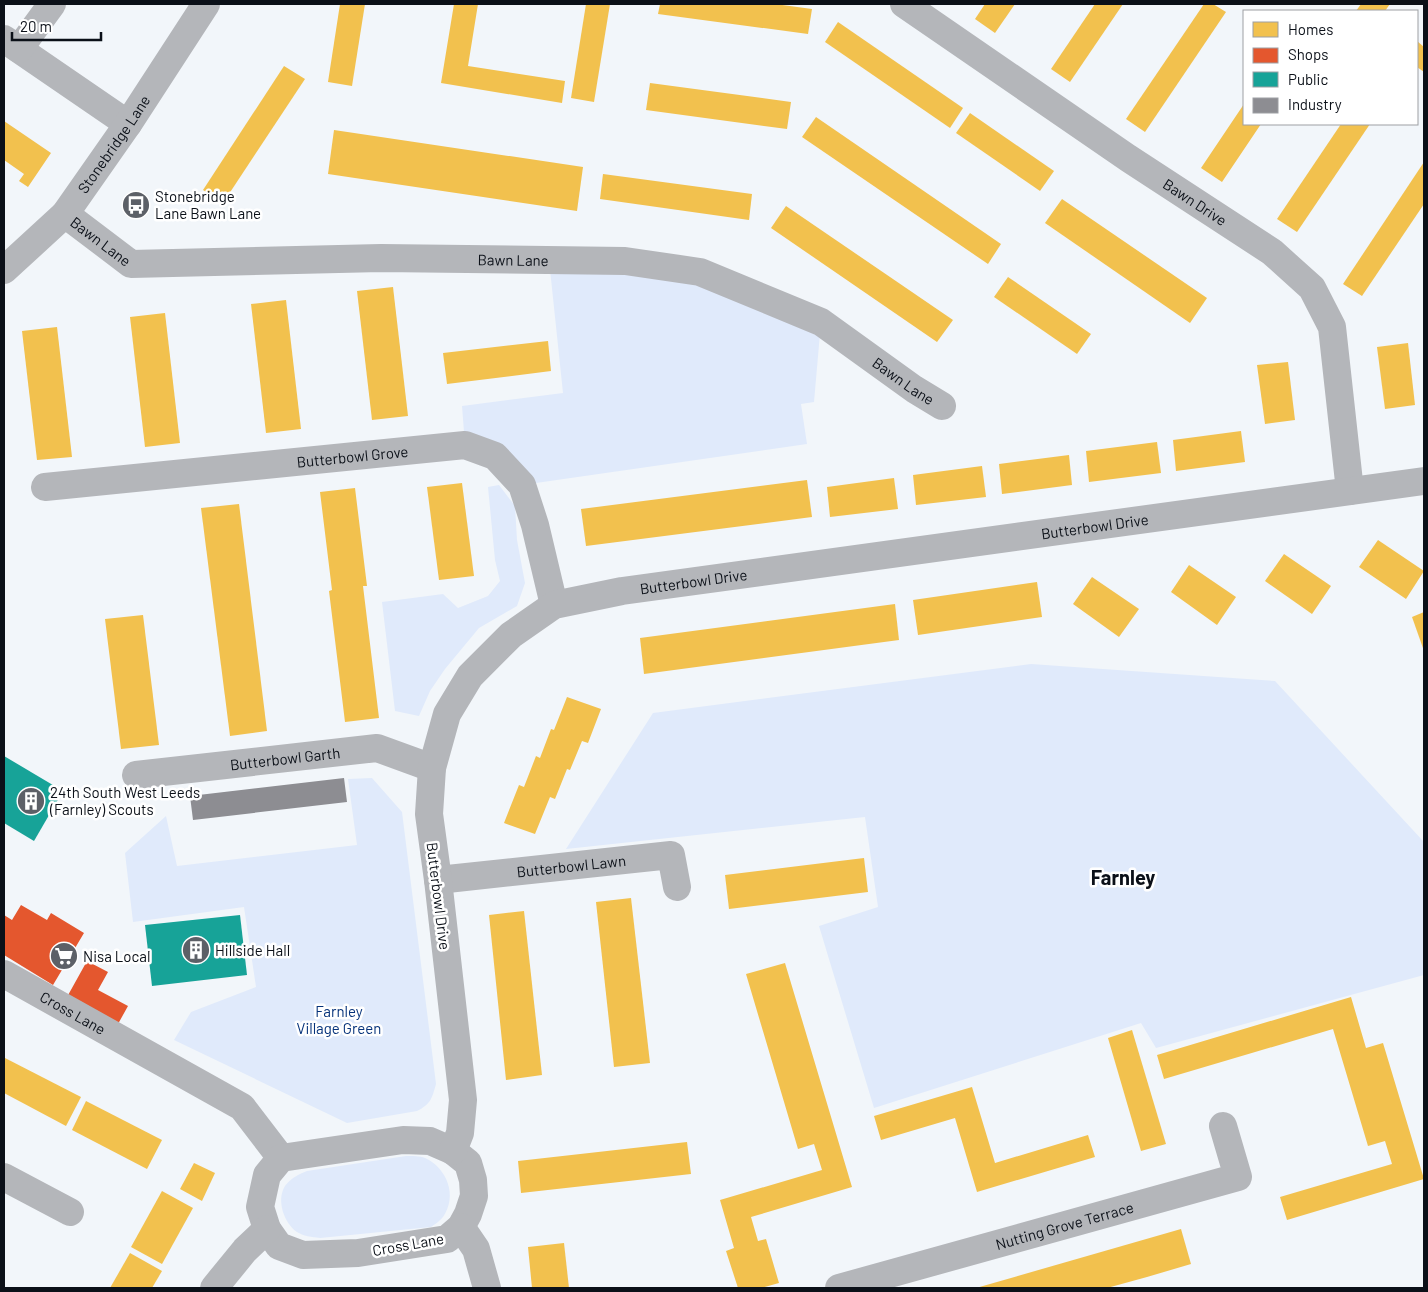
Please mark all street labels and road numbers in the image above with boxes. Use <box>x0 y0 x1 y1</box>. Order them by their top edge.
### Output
street label: Stonebridge Lane <box>73 92 153 197</box>
street label: Bawn Drive <box>1160 175 1230 229</box>
street label: Bawn Lane <box>67 213 135 270</box>
street label: Bawn Lane <box>477 250 549 269</box>
street label: Bawn Lane <box>869 353 938 408</box>
street label: Butterbowl Grove <box>296 442 409 471</box>
street label: Butterbowl Drive <box>1040 510 1150 542</box>
street label: Butterbowl Drive <box>639 565 748 597</box>
street label: Butterbowl Garth <box>229 743 341 773</box>
street label: Butterbowl Drive <box>423 841 455 951</box>
street label: Butterbowl Lawn <box>516 851 627 881</box>
street label: Cross Lane <box>37 987 109 1038</box>
street label: Nutting Grove Terrace <box>993 1198 1135 1253</box>
street label: Cross Lane <box>371 1229 445 1259</box>

